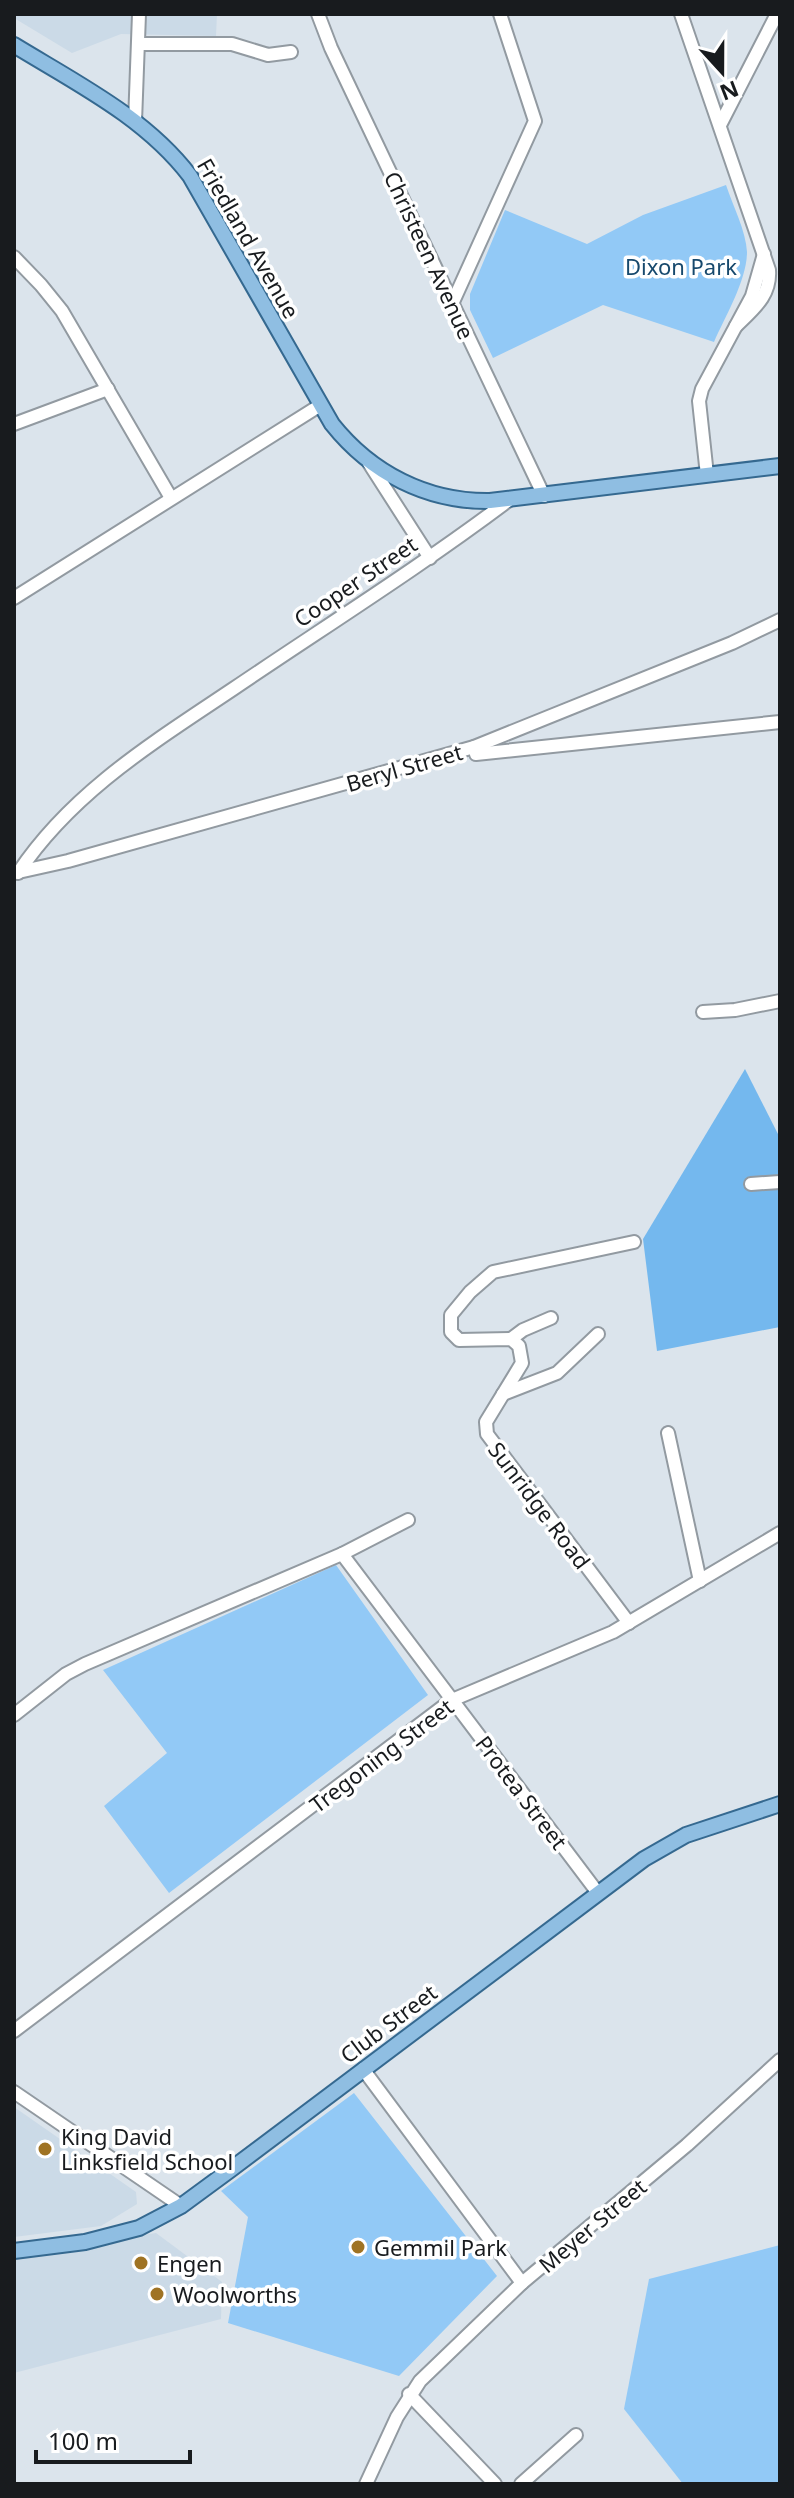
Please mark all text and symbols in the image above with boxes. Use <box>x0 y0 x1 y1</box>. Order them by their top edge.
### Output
north arrow <box>682 32 762 112</box>
text: N <box>716 74 743 109</box>
street label: Friedland Avenue <box>191 152 307 324</box>
street label: Christeen Avenue <box>378 166 482 344</box>
park label: Dixon Park <box>625 251 737 281</box>
street label: Cooper Street <box>287 529 423 633</box>
street label: Beryl Street <box>342 736 466 798</box>
street label: Sunridge Road <box>482 1435 598 1575</box>
street label: Tregoning Street <box>303 1691 459 1819</box>
street label: Protea Street <box>469 1729 575 1855</box>
street label: Club Street <box>334 1977 443 2069</box>
place label: King David Linksfield School <box>61 2121 233 2176</box>
marker: King David Linksfield School <box>36 2140 54 2158</box>
street label: Meyer Street <box>532 2171 652 2279</box>
place label: Gemmil Park <box>374 2232 507 2262</box>
marker: Gemmil Park <box>349 2238 367 2256</box>
place label: Engen <box>157 2248 222 2278</box>
marker: Engen <box>132 2254 150 2272</box>
place label: Woolworths <box>173 2279 297 2309</box>
marker: Woolworths <box>148 2285 166 2303</box>
scale bar <box>36 2414 190 2464</box>
text: 100 m <box>48 2424 118 2457</box>

